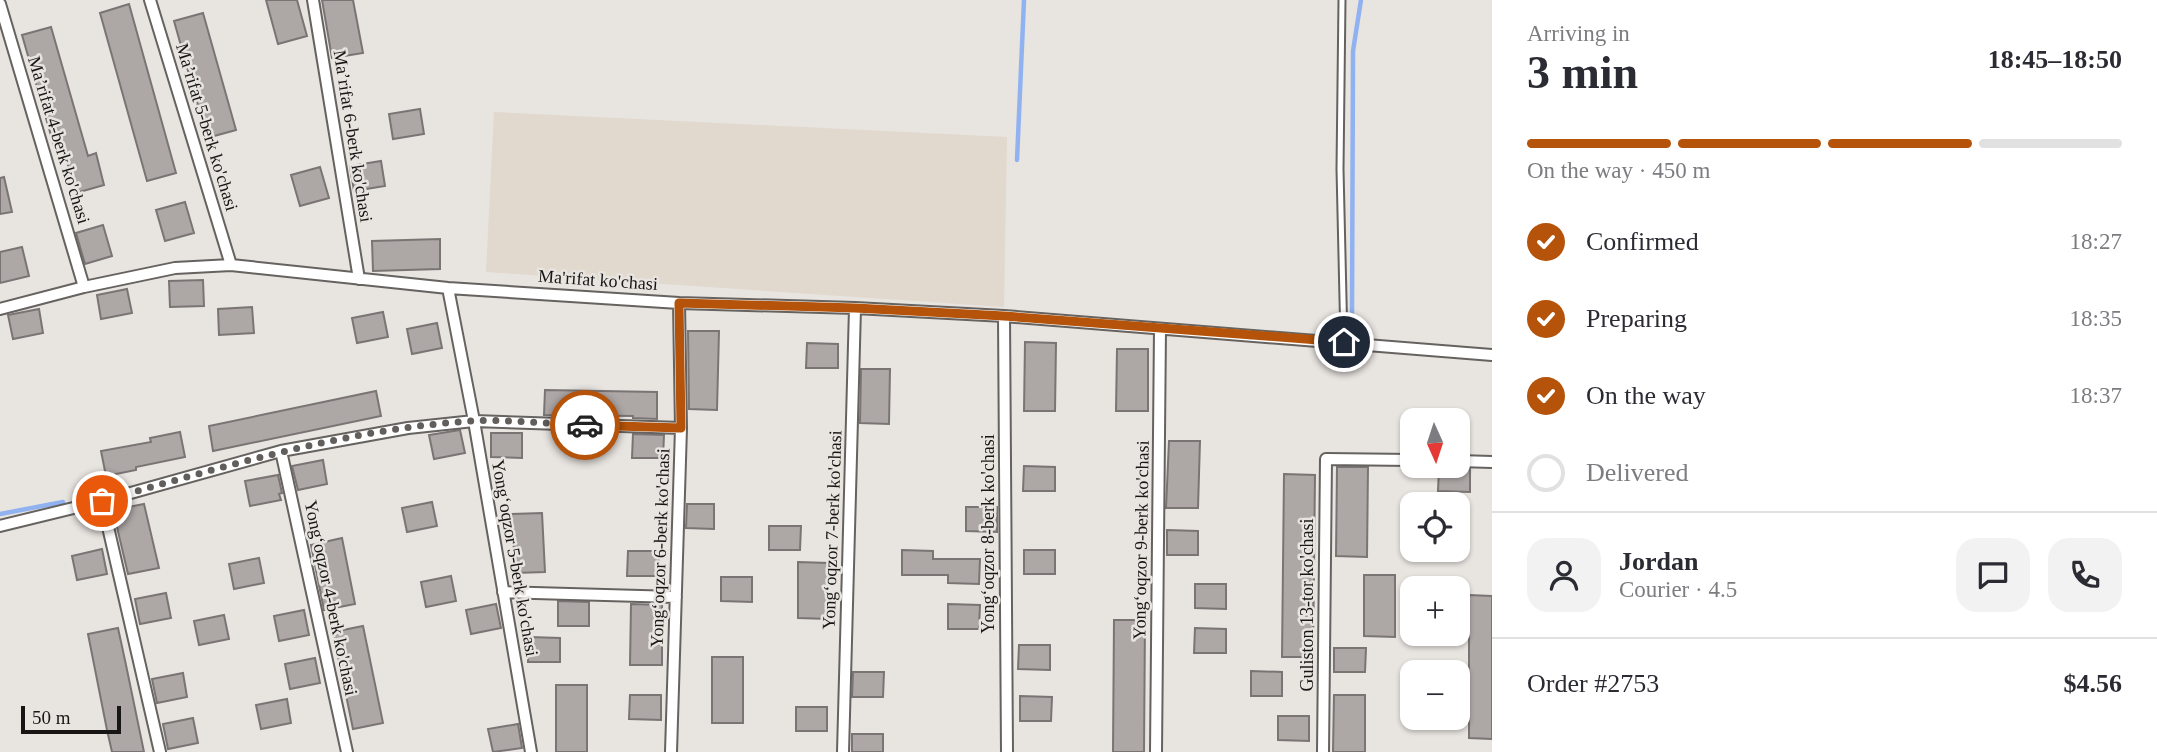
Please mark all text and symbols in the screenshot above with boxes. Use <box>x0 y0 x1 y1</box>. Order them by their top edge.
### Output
text: Arriving in <box>1527 21 1630 46</box>
street label: Ma’rifat 5-berk ko'chasi <box>172 41 242 213</box>
text: 18:45–18:50 <box>1988 45 2122 74</box>
text: 3 min <box>1527 47 1638 98</box>
street label: Ma’rifat 6-berk ko'chasi <box>329 48 377 224</box>
street label: Ma’rifat 4-berk ko'chasi <box>24 54 94 226</box>
text: On the way · 450 m <box>1527 158 1710 183</box>
icon: check <box>1527 223 1565 261</box>
text: Confirmed <box>1586 227 1699 256</box>
text: 18:27 <box>2070 229 2122 254</box>
street label: Ma'rifat ko'chasi <box>537 266 659 294</box>
icon: check <box>1527 300 1565 338</box>
text: Preparing <box>1586 304 1687 333</box>
text: 18:35 <box>2070 306 2122 331</box>
pin <box>1314 312 1374 372</box>
icon: home <box>1325 323 1363 361</box>
icon: check <box>1527 377 1565 415</box>
text: On the way <box>1586 381 1706 410</box>
text: 18:37 <box>2070 383 2122 408</box>
courier <box>550 390 620 460</box>
icon: car <box>566 406 604 444</box>
north arrow <box>1400 408 1470 478</box>
map controls <box>1400 408 1470 730</box>
street label: Yong‘oqzor 7-berk ko'chasi <box>819 430 845 630</box>
street label: Yong‘oqzor 8-berk ko'chasi <box>978 434 998 634</box>
street label: Yong‘oqzor 9-berk ko'chasi <box>1129 440 1153 640</box>
street label: Yong‘oqzor 6-berk ko'chasi <box>647 448 673 648</box>
street label: Yong‘oqzor 5-berk ko'chasi <box>488 458 542 658</box>
text: Delivered <box>1586 458 1689 487</box>
pin <box>72 471 132 531</box>
icon: bag <box>83 482 121 520</box>
button: locate <box>1400 492 1470 562</box>
street label: Yong‘oqzor 4-berk ko'chasi <box>300 498 362 698</box>
street label: Guliston 13-tor ko'chasi <box>1297 518 1317 692</box>
button: person <box>1527 538 1601 612</box>
button: chat <box>1956 538 2030 612</box>
button: phone <box>2048 538 2122 612</box>
text: Jordan <box>1619 547 1698 576</box>
button: + <box>1400 576 1470 646</box>
text: Courier · 4.5 <box>1619 577 1737 602</box>
button: − <box>1400 660 1470 730</box>
text: Order #2753 <box>1527 669 1659 698</box>
text: $4.56 <box>2064 669 2122 698</box>
scale bar <box>21 703 121 735</box>
text: 50 m <box>32 707 71 728</box>

